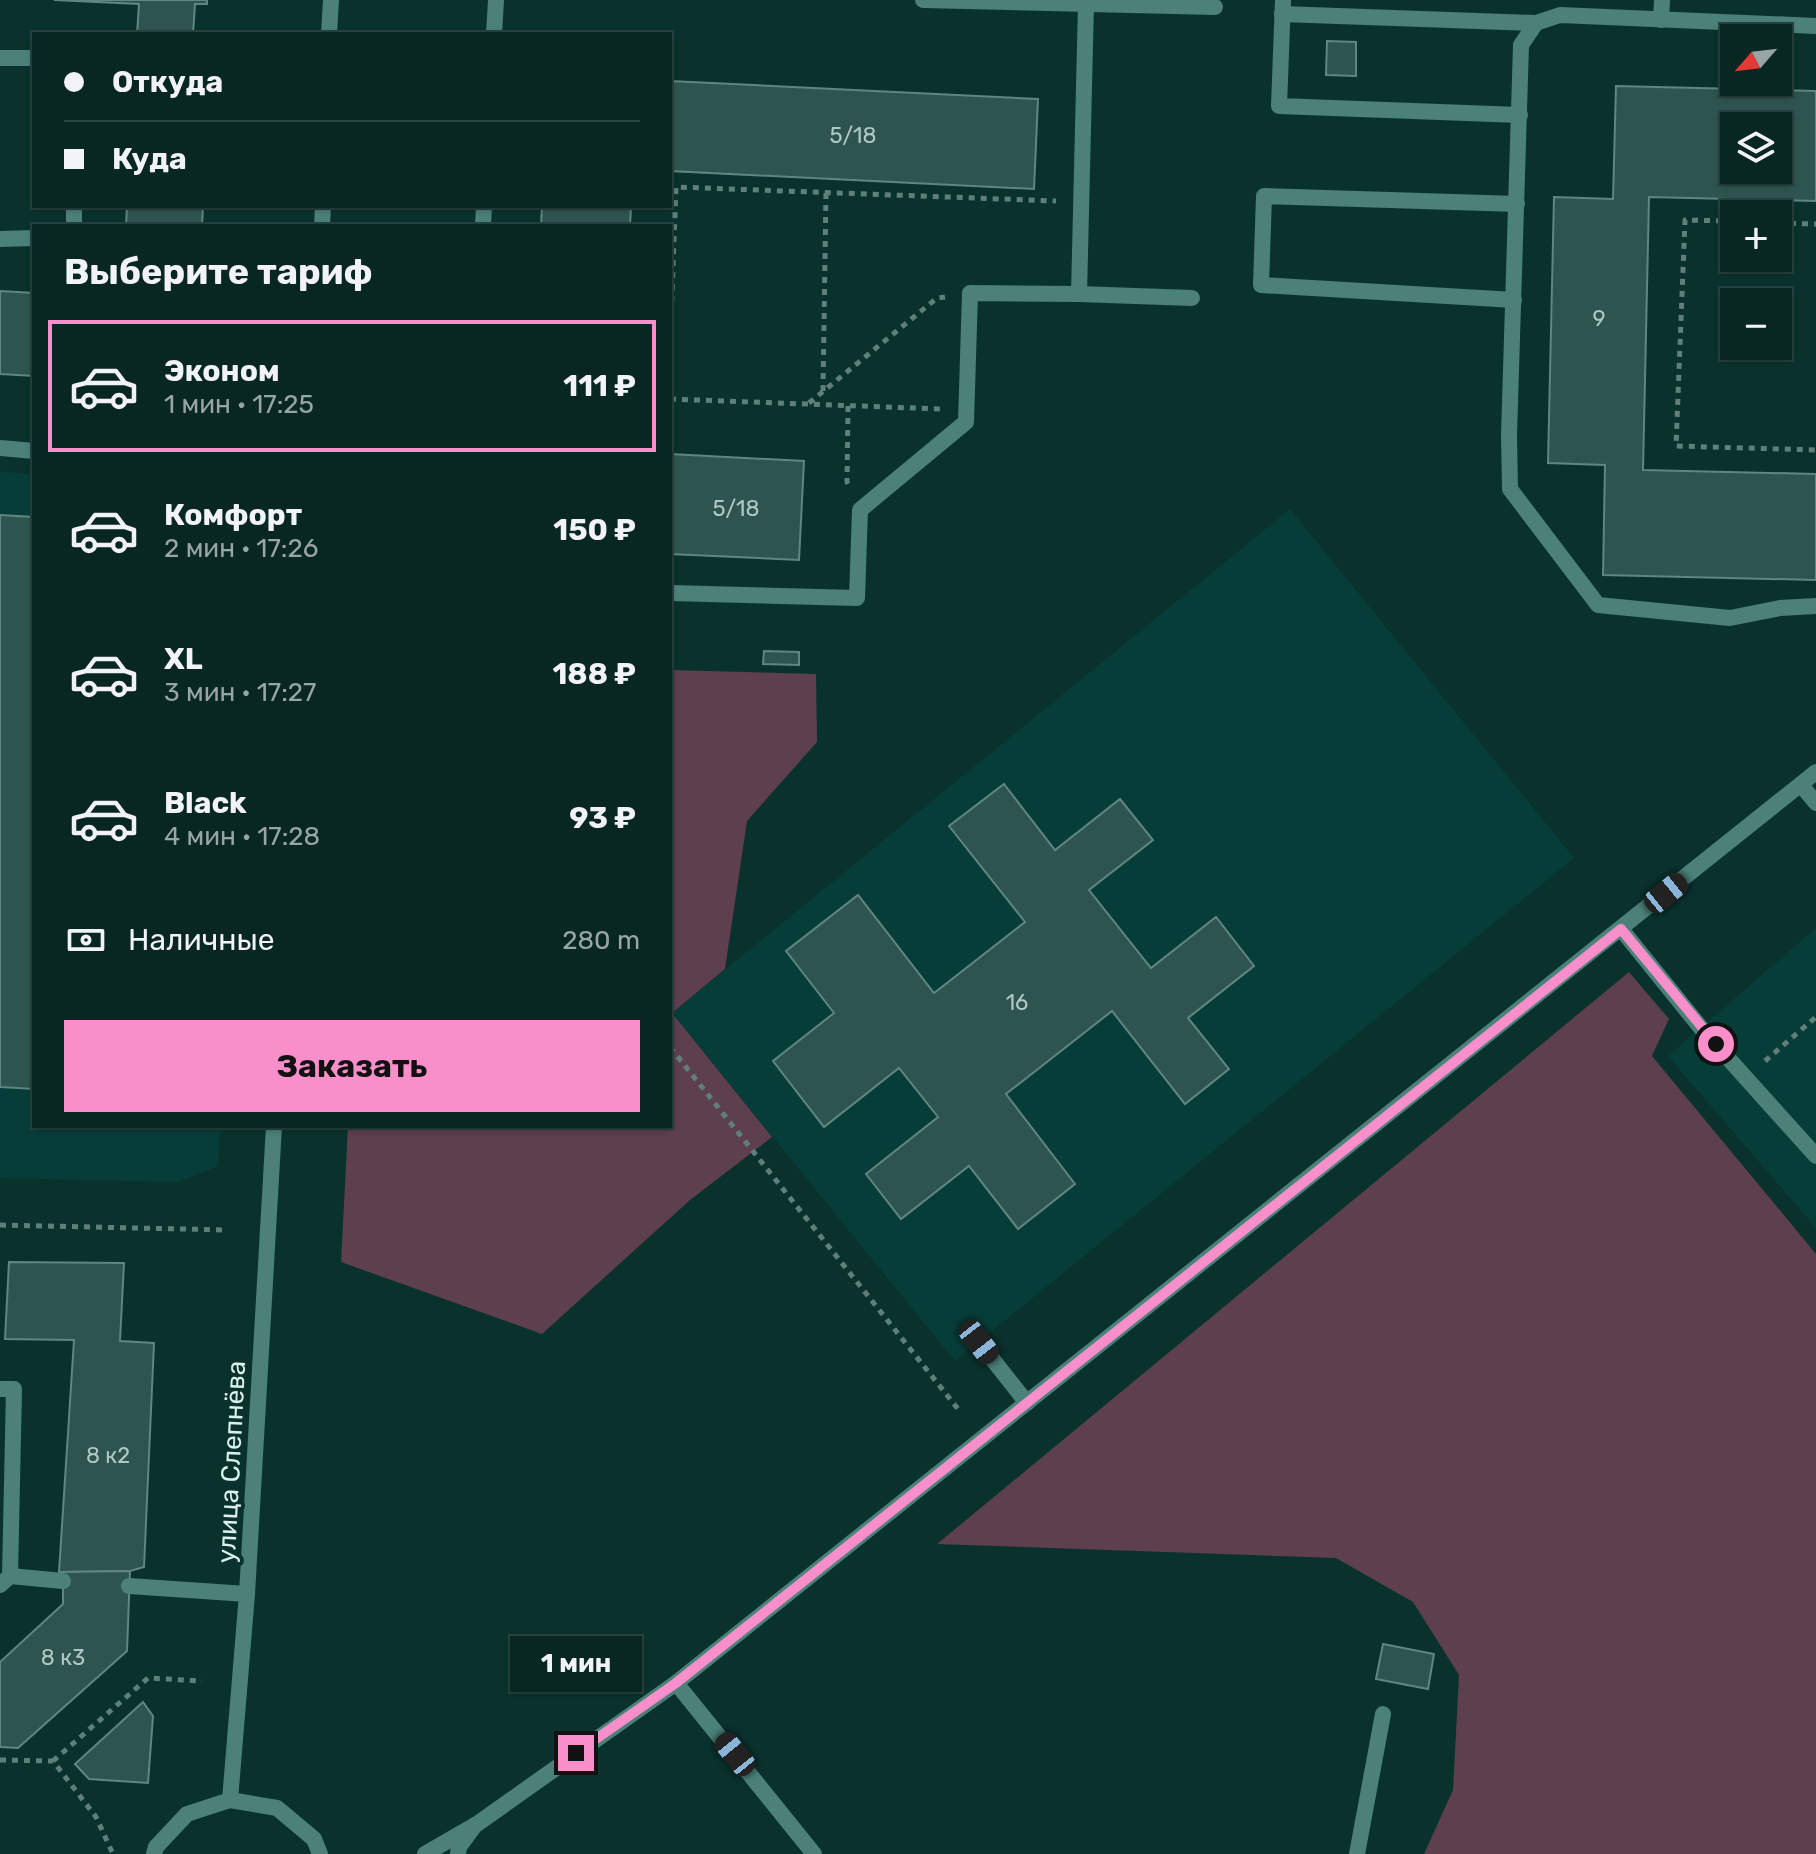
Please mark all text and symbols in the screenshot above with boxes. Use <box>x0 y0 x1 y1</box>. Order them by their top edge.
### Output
north arrow <box>1720 24 1792 96</box>
map controls <box>1720 24 1792 360</box>
text: Откуда <box>112 64 223 100</box>
button: layers <box>1720 112 1792 184</box>
house number: 5/18 <box>830 122 876 149</box>
text: Куда <box>112 141 187 177</box>
button: + <box>1720 200 1792 272</box>
text: Выберите тариф <box>64 250 373 293</box>
button: − <box>1720 288 1792 360</box>
house number: 9 <box>1592 305 1606 332</box>
icon: car <box>68 350 140 422</box>
text: Эконом <box>164 353 280 389</box>
text: 111 ₽ <box>563 368 636 404</box>
text: 1 мин · 17:25 <box>164 389 314 420</box>
icon: car <box>68 494 140 566</box>
house number: 5/18 <box>713 495 759 522</box>
text: Комфорт <box>164 497 302 533</box>
text: 150 ₽ <box>553 512 636 548</box>
text: 2 мин · 17:26 <box>164 533 318 564</box>
icon: car <box>68 638 140 710</box>
text: XL <box>164 641 203 677</box>
text: 188 ₽ <box>552 656 636 692</box>
text: 3 мин · 17:27 <box>164 677 316 708</box>
icon: car <box>68 782 140 854</box>
text: Black <box>164 785 247 821</box>
text: 93 ₽ <box>569 800 636 836</box>
text: 4 мин · 17:28 <box>164 821 320 852</box>
car <box>1640 869 1692 917</box>
icon: cash <box>64 918 108 962</box>
text: Наличные <box>128 922 274 958</box>
text: 280 m <box>562 925 640 956</box>
house number: 16 <box>1006 989 1028 1016</box>
button: Заказать <box>64 1020 640 1112</box>
route start <box>1698 1026 1734 1062</box>
car <box>955 1316 1003 1368</box>
street label: улица Слепнёва <box>211 1360 252 1564</box>
house number: 8 к2 <box>86 1442 130 1469</box>
callout: 1 мин <box>510 1637 642 1693</box>
house number: 8 к3 <box>41 1644 85 1671</box>
text: 1 мин <box>541 1648 611 1679</box>
car <box>711 1728 759 1780</box>
route end <box>558 1735 594 1771</box>

